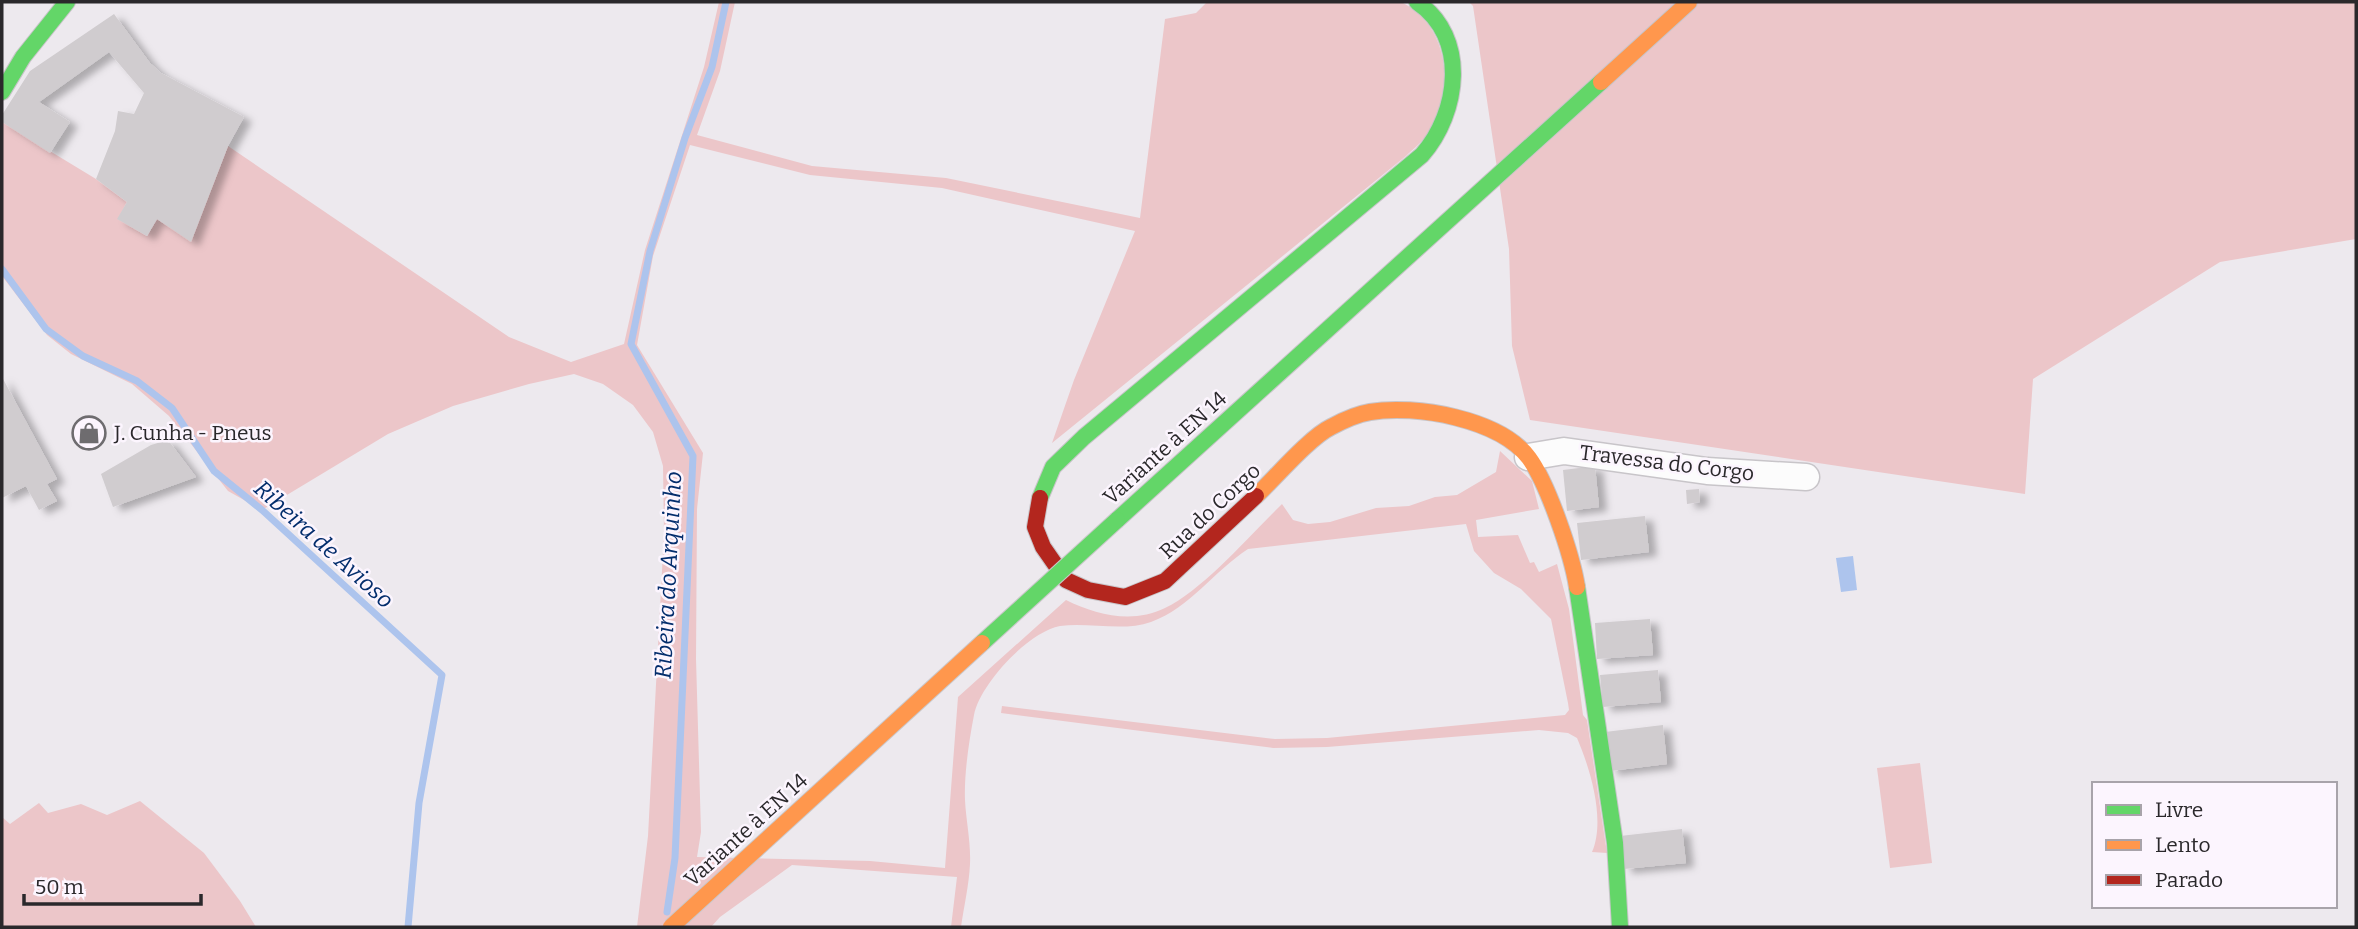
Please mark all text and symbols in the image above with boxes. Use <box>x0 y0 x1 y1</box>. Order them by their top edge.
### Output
street label: Variante à EN 14 <box>1098 386 1232 510</box>
shop icon: J. Cunha - Pneus <box>70 414 108 452</box>
place label: J. Cunha - Pneus <box>113 420 272 446</box>
street label: Travessa do Corgo <box>1578 439 1756 487</box>
street label: Rua do Corgo <box>1154 458 1266 564</box>
water label: Ribeira do Arquinho <box>649 470 687 680</box>
water label: Ribeira de Avioso <box>249 474 399 614</box>
street label: Variante à EN 14 <box>679 768 813 892</box>
legend <box>2092 782 2337 908</box>
text: Livre <box>2155 797 2203 823</box>
text: Lento <box>2155 832 2211 858</box>
scale bar <box>24 862 201 906</box>
text: Parado <box>2155 867 2223 893</box>
text: 50 m <box>35 874 84 900</box>

